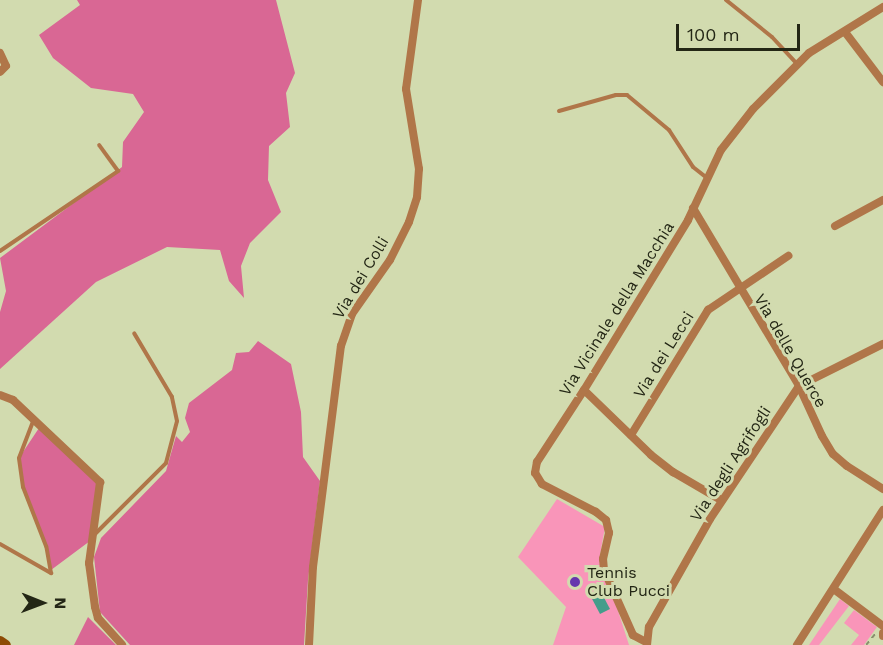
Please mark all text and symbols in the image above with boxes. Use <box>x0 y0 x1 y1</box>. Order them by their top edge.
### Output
scale bar <box>679 12 804 50</box>
text: 100 m <box>687 24 740 45</box>
street label: Via Vicinale della Macchia <box>555 218 679 400</box>
street label: Via dei Colli <box>329 233 393 323</box>
street label: Via delle Querce <box>750 291 830 411</box>
street label: Via dei Lecci <box>630 308 698 402</box>
street label: Via degli Agrifogli <box>686 402 776 526</box>
place label: Tennis Club Pucci <box>587 563 670 601</box>
north arrow <box>12 573 72 633</box>
marker: Tennis Club Pucci <box>568 575 582 589</box>
text: N <box>51 597 70 609</box>

